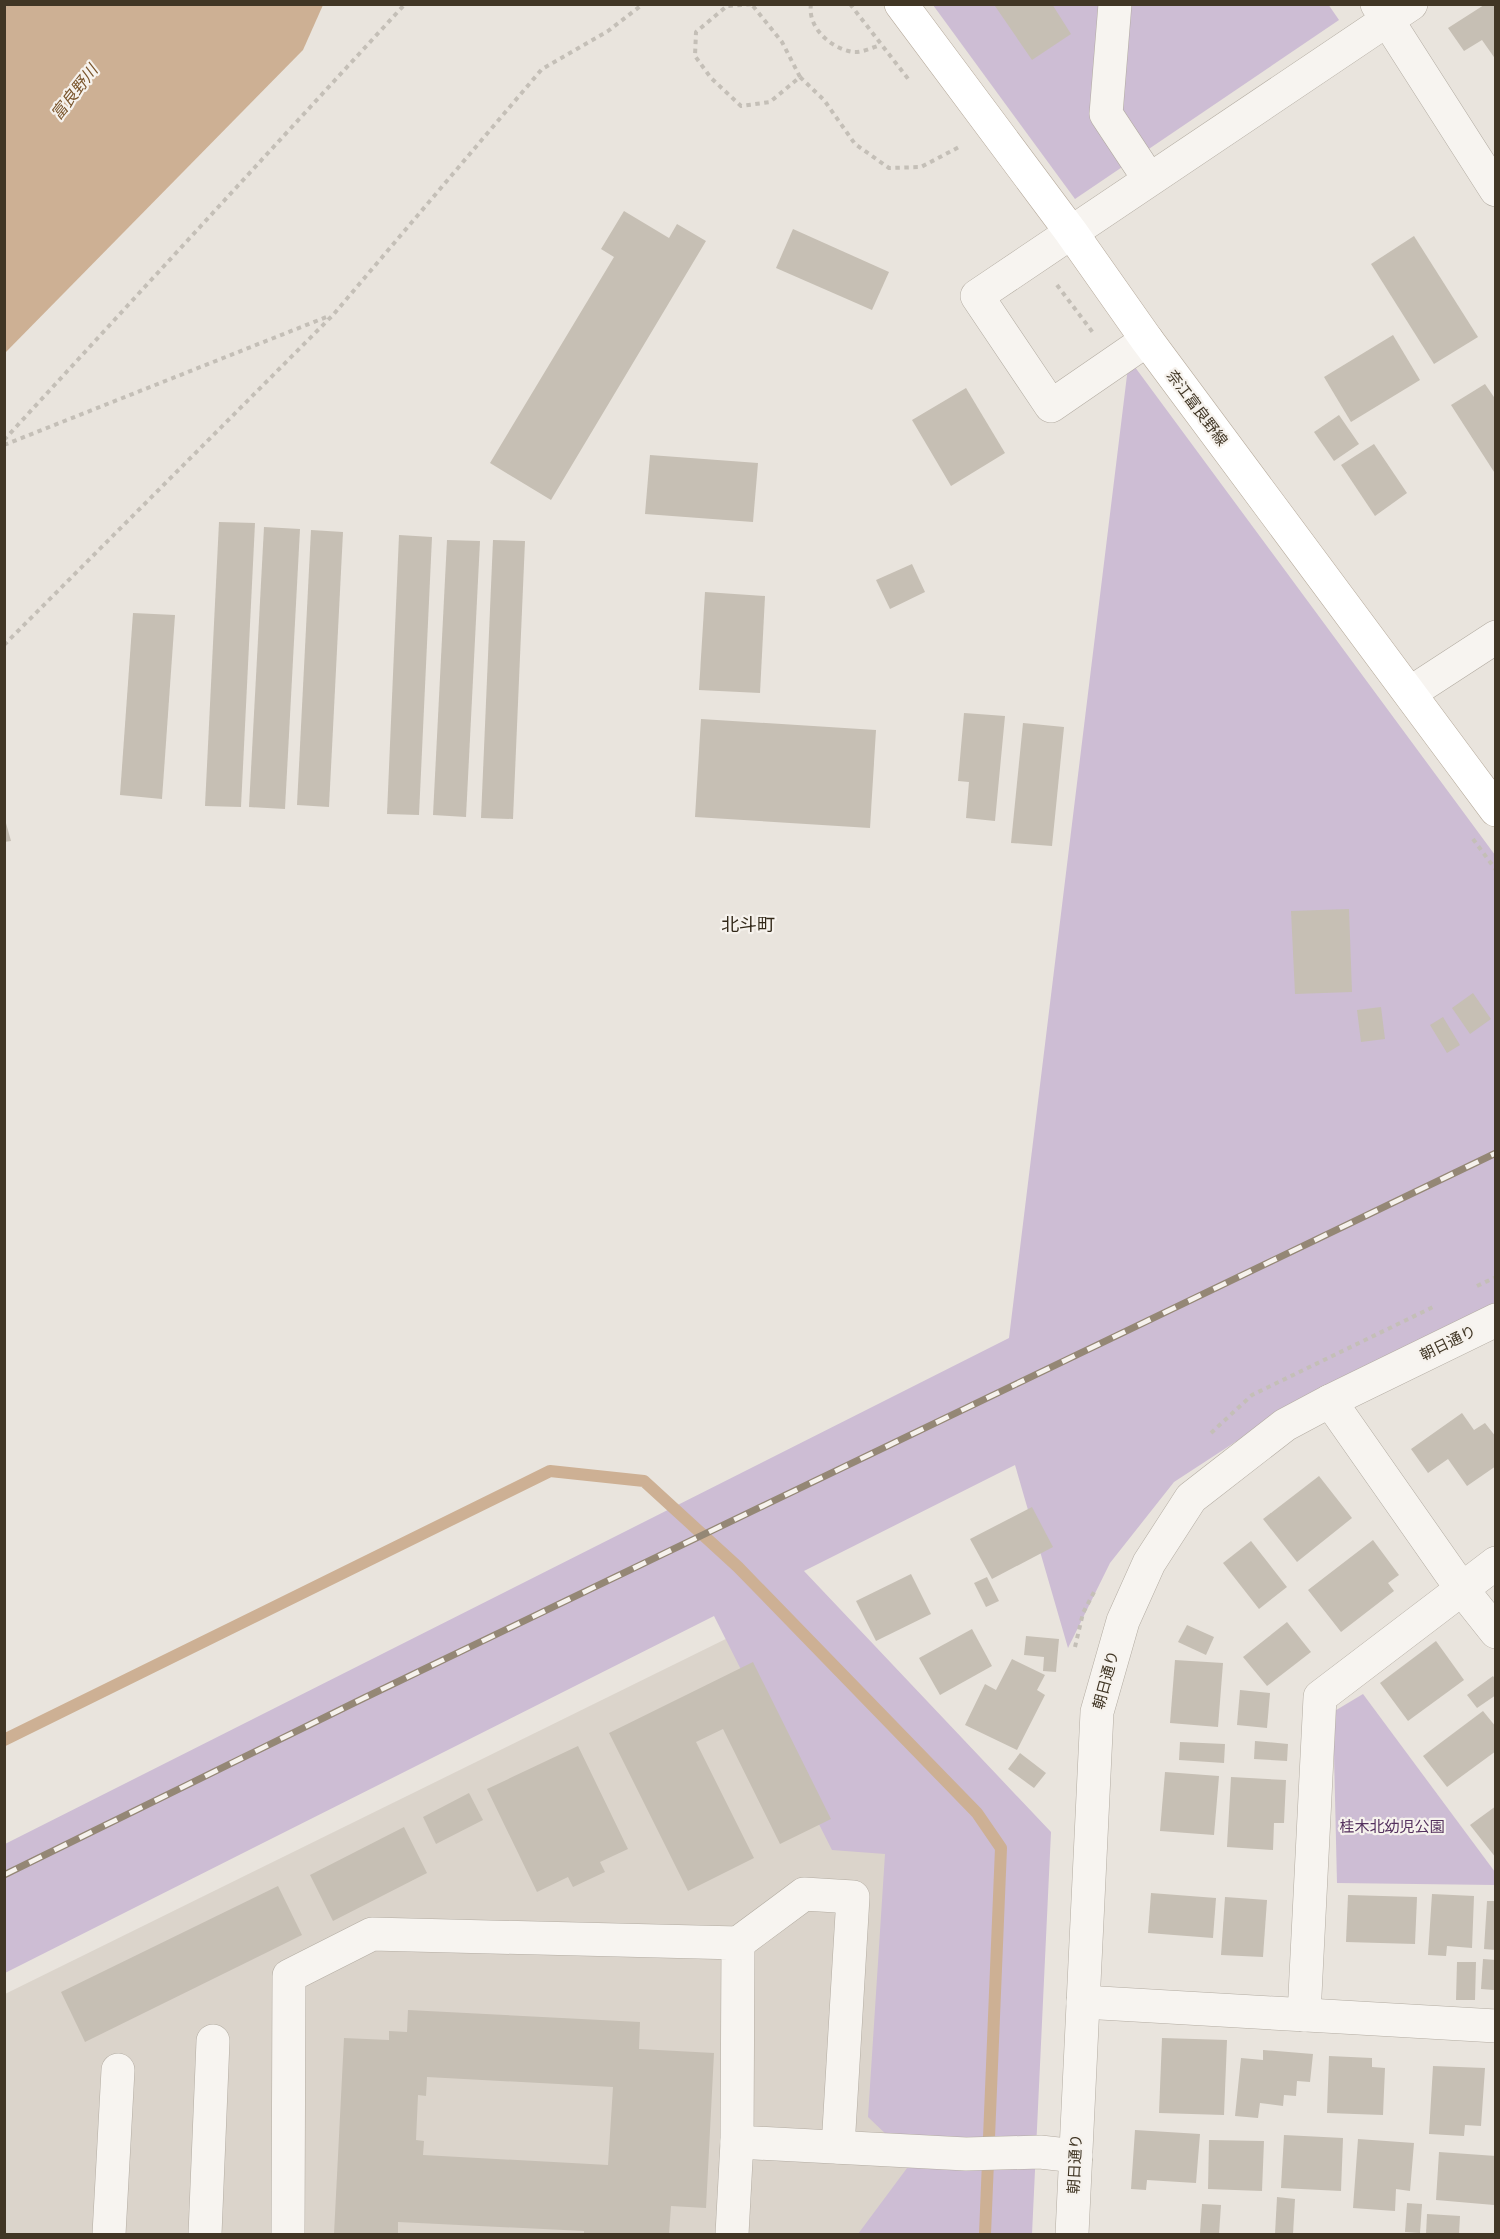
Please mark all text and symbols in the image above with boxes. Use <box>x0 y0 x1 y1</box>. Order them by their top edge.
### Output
water label: 富良野川 <box>46 58 104 124</box>
street label: 奈江富良野線 <box>1163 365 1233 449</box>
district label: 北斗町 <box>721 912 775 936</box>
street label: 朝日通り <box>1416 1320 1479 1364</box>
street label: 朝日通り <box>1088 1648 1122 1711</box>
park label: 桂木北幼児公園 <box>1339 1816 1445 1836</box>
street label: 朝日通り <box>1062 2133 1086 2194</box>

